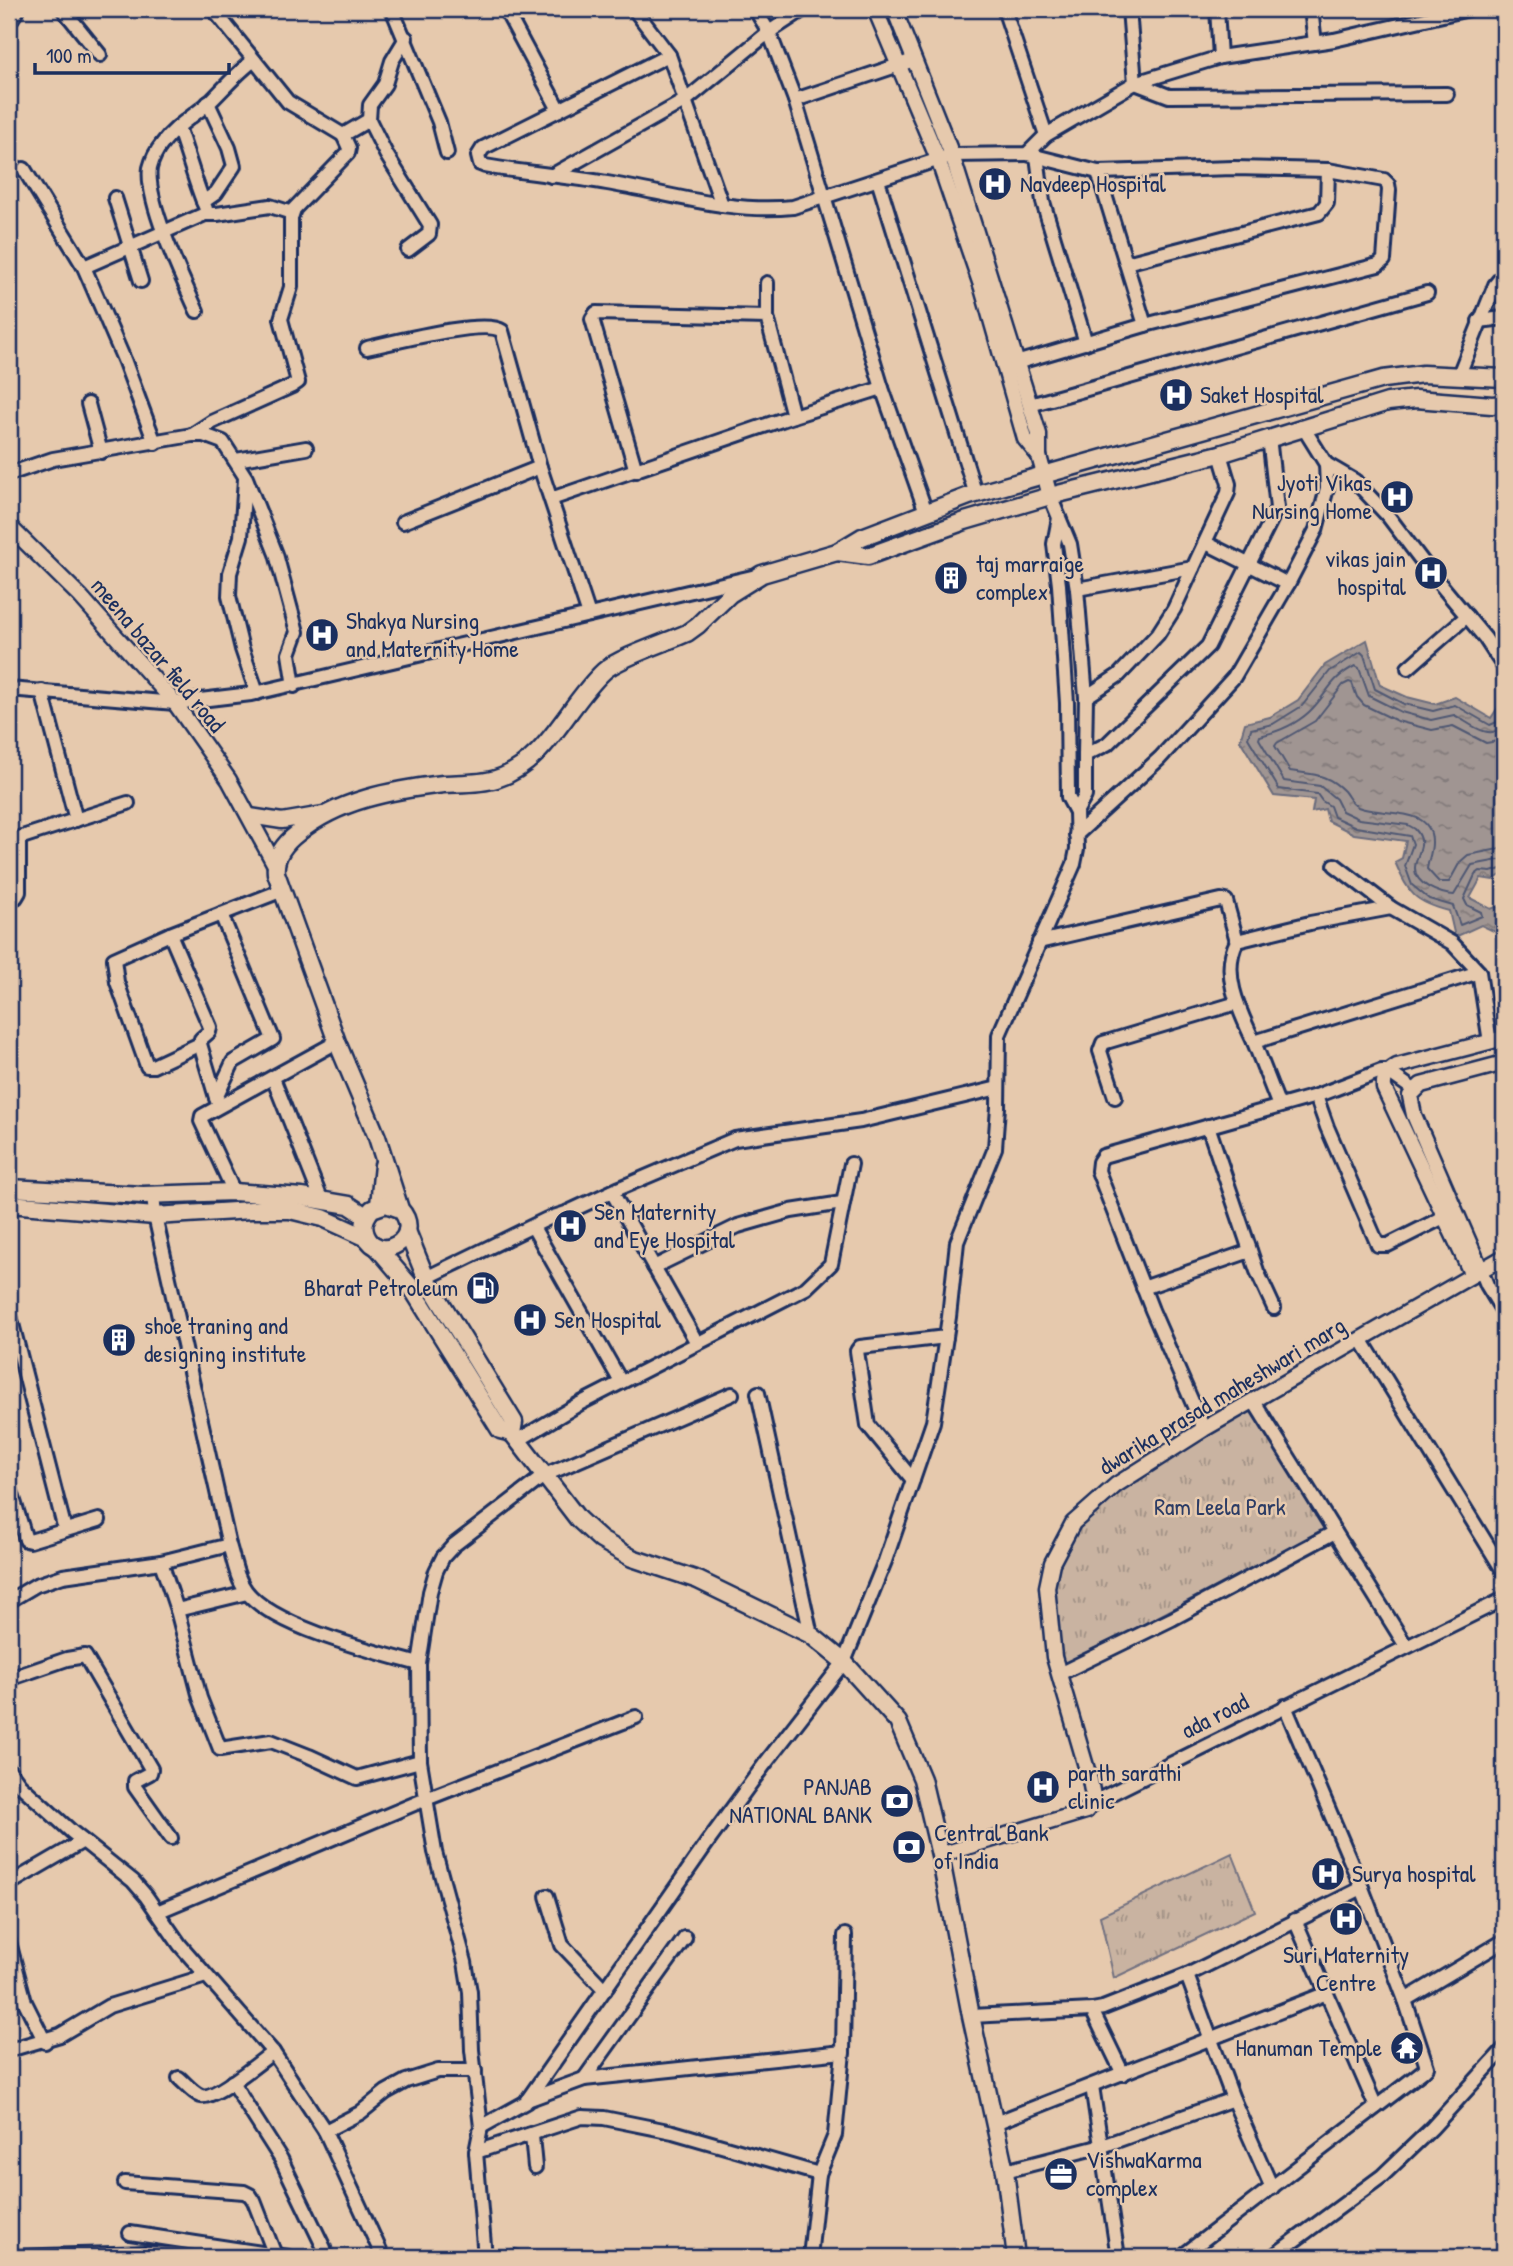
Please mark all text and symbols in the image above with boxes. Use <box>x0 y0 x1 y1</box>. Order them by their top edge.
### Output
scale bar <box>35 32 229 76</box>
text: 100 m <box>46 41 92 70</box>
hospital icon: Navdeep Hospital <box>976 165 1014 203</box>
place label: Navdeep Hospital <box>1020 167 1166 199</box>
hospital icon: Saket Hospital <box>1157 376 1195 414</box>
place label: Saket Hospital <box>1200 378 1324 410</box>
place label: Jyoti Vikas Nursing Home <box>1252 466 1372 526</box>
hospital icon: Jyoti Vikas Nursing Home <box>1378 478 1416 516</box>
place label: vikas jain hospital <box>1326 542 1407 602</box>
place label: taj marraige complex <box>976 547 1084 607</box>
hospital icon: vikas jain hospital <box>1412 554 1450 592</box>
building icon: taj marraige complex <box>932 559 970 597</box>
street label: meena bazar field road <box>84 570 233 739</box>
place label: Shakya Nursing and Maternity Home <box>346 604 519 664</box>
hospital icon: Shakya Nursing and Maternity Home <box>303 616 341 654</box>
place label: Sen Maternity and Eye Hospital <box>594 1195 735 1255</box>
hospital icon: Sen Maternity and Eye Hospital <box>551 1207 589 1245</box>
fuel station icon: Bharat Petroleum <box>464 1269 502 1307</box>
place label: Bharat Petroleum <box>304 1271 458 1303</box>
hospital icon: Sen Hospital <box>511 1301 549 1339</box>
place label: Sen Hospital <box>554 1303 661 1335</box>
place label: shoe traning and designing institute <box>144 1309 307 1369</box>
street label: dwarika prasad maheshwari marg <box>1092 1309 1351 1482</box>
building icon: shoe traning and designing institute <box>100 1321 138 1359</box>
park label: Ram Leela Park <box>1154 1490 1286 1522</box>
street label: ada road <box>1175 1685 1254 1746</box>
place label: parth sarathi clinic <box>1068 1756 1182 1816</box>
hospital icon: parth sarathi clinic <box>1024 1768 1062 1806</box>
place label: PANJAB NATIONAL BANK <box>729 1770 872 1830</box>
bank icon: PANJAB NATIONAL BANK <box>878 1782 916 1820</box>
place label: Central Bank of India <box>934 1816 1049 1876</box>
bank icon: Central Bank of India <box>890 1828 928 1866</box>
hospital icon: Surya hospital <box>1309 1855 1347 1893</box>
place label: Surya hospital <box>1352 1857 1476 1889</box>
hospital icon: Suri Maternity Centre <box>1327 1900 1365 1938</box>
place label: Suri Maternity Centre <box>1283 1938 1409 1998</box>
temple icon: Hanuman Temple <box>1388 2029 1426 2067</box>
place label: Hanuman Temple <box>1236 2031 1382 2063</box>
place label: VishwaKarma complex <box>1086 2143 1202 2203</box>
office icon: VishwaKarma complex <box>1042 2155 1080 2193</box>

